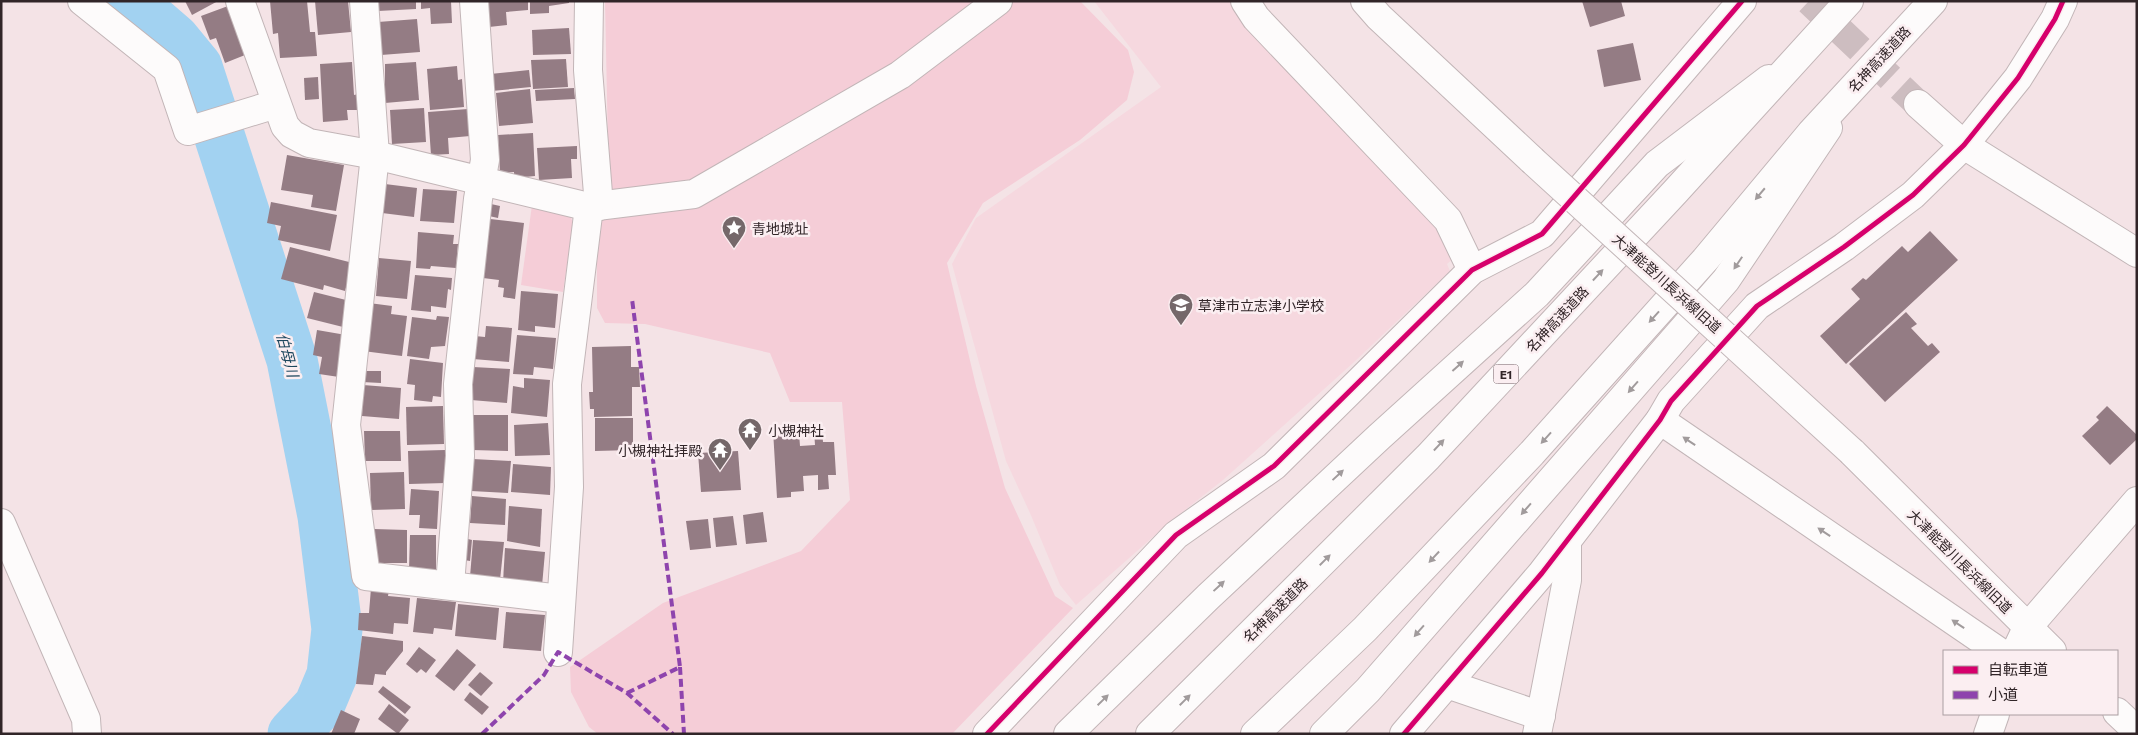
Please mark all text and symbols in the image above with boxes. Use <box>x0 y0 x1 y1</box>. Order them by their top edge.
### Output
street label: 名神高速道路 <box>1844 22 1914 96</box>
one-way arrow <box>1754 187 1765 200</box>
place icon: 青地城址 <box>721 215 747 249</box>
place label: 青地城址 <box>752 220 808 237</box>
street label: 大津能登川長浜線旧道 <box>1609 230 1725 336</box>
one-way arrow <box>1733 256 1743 270</box>
one-way arrow <box>1592 269 1604 281</box>
street label: 名神高速道路 <box>1522 282 1592 356</box>
school or university icon: 草津市立志津小学校 <box>1168 292 1194 326</box>
place label: 草津市立志津小学校 <box>1198 297 1324 314</box>
one-way arrow <box>1648 310 1660 322</box>
water label: 伯母川 <box>273 331 303 381</box>
one-way arrow <box>1451 360 1463 372</box>
road number: E1 <box>1494 364 1518 384</box>
one-way arrow <box>1627 380 1639 392</box>
temple icon: 小槻神社 <box>737 417 763 451</box>
place label: 小槻神社 <box>768 422 824 439</box>
one-way arrow <box>1540 432 1551 445</box>
one-way arrow <box>1683 436 1696 446</box>
temple icon: 小槻神社拝殿 <box>707 437 733 471</box>
one-way arrow <box>1433 439 1445 451</box>
place label: 小槻神社拝殿 <box>618 442 702 459</box>
one-way arrow <box>1332 470 1344 481</box>
one-way arrow <box>1521 503 1532 515</box>
street label: 大津能登川長浜線旧道 <box>1904 505 2016 617</box>
one-way arrow <box>1817 527 1831 537</box>
one-way arrow <box>1428 550 1440 562</box>
one-way arrow <box>1319 554 1331 566</box>
street label: 名神高速道路 <box>1239 574 1311 646</box>
one-way arrow <box>1213 580 1225 592</box>
one-way arrow <box>1951 619 1965 629</box>
one-way arrow <box>1413 625 1425 637</box>
legend <box>1943 650 2118 715</box>
text: 自転車道 <box>1988 660 2048 678</box>
text: 小道 <box>1988 685 2018 703</box>
one-way arrow <box>1096 694 1108 706</box>
one-way arrow <box>1179 694 1191 706</box>

